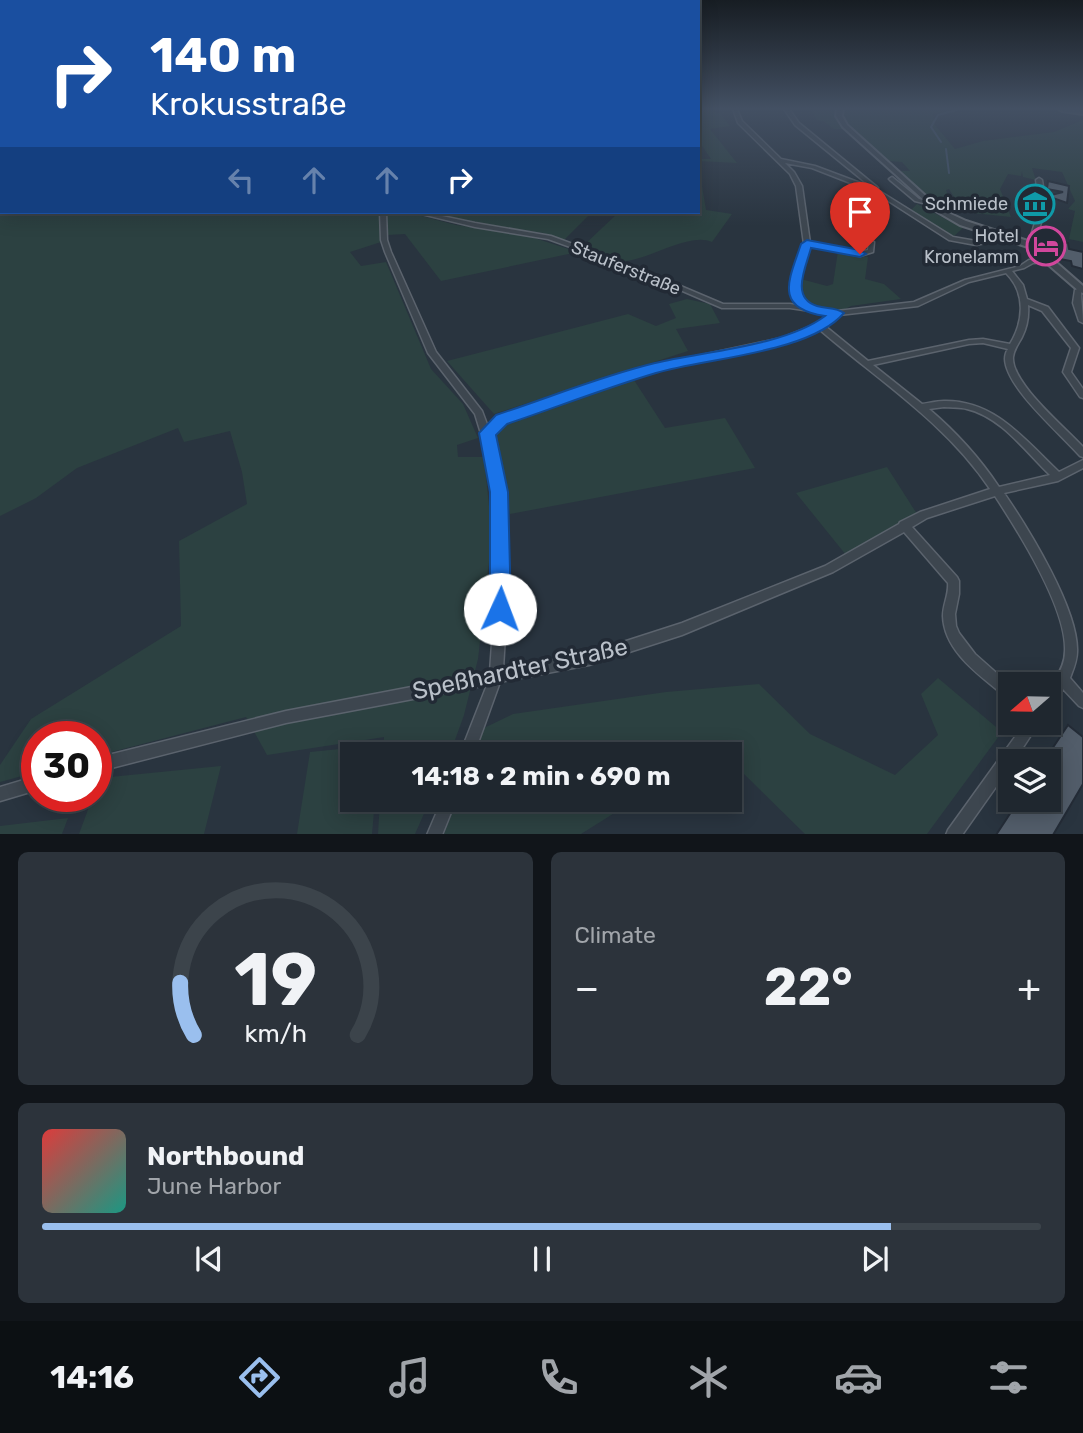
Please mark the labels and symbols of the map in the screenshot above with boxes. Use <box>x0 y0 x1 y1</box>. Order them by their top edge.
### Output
pin <box>830 182 890 254</box>
museum icon: Schmiede <box>1014 183 1056 225</box>
place label: Schmiede <box>925 193 1008 215</box>
place label: Hotel Kronelamm <box>924 225 1019 268</box>
hotel icon: Hotel Kronelamm <box>1025 225 1067 267</box>
street label: Stauferstraße <box>568 236 684 300</box>
position arrow <box>463 572 537 646</box>
street label: Speßhardter Straße <box>410 633 630 705</box>
north arrow <box>998 672 1060 735</box>
speed limit sign: 30 <box>21 721 112 812</box>

